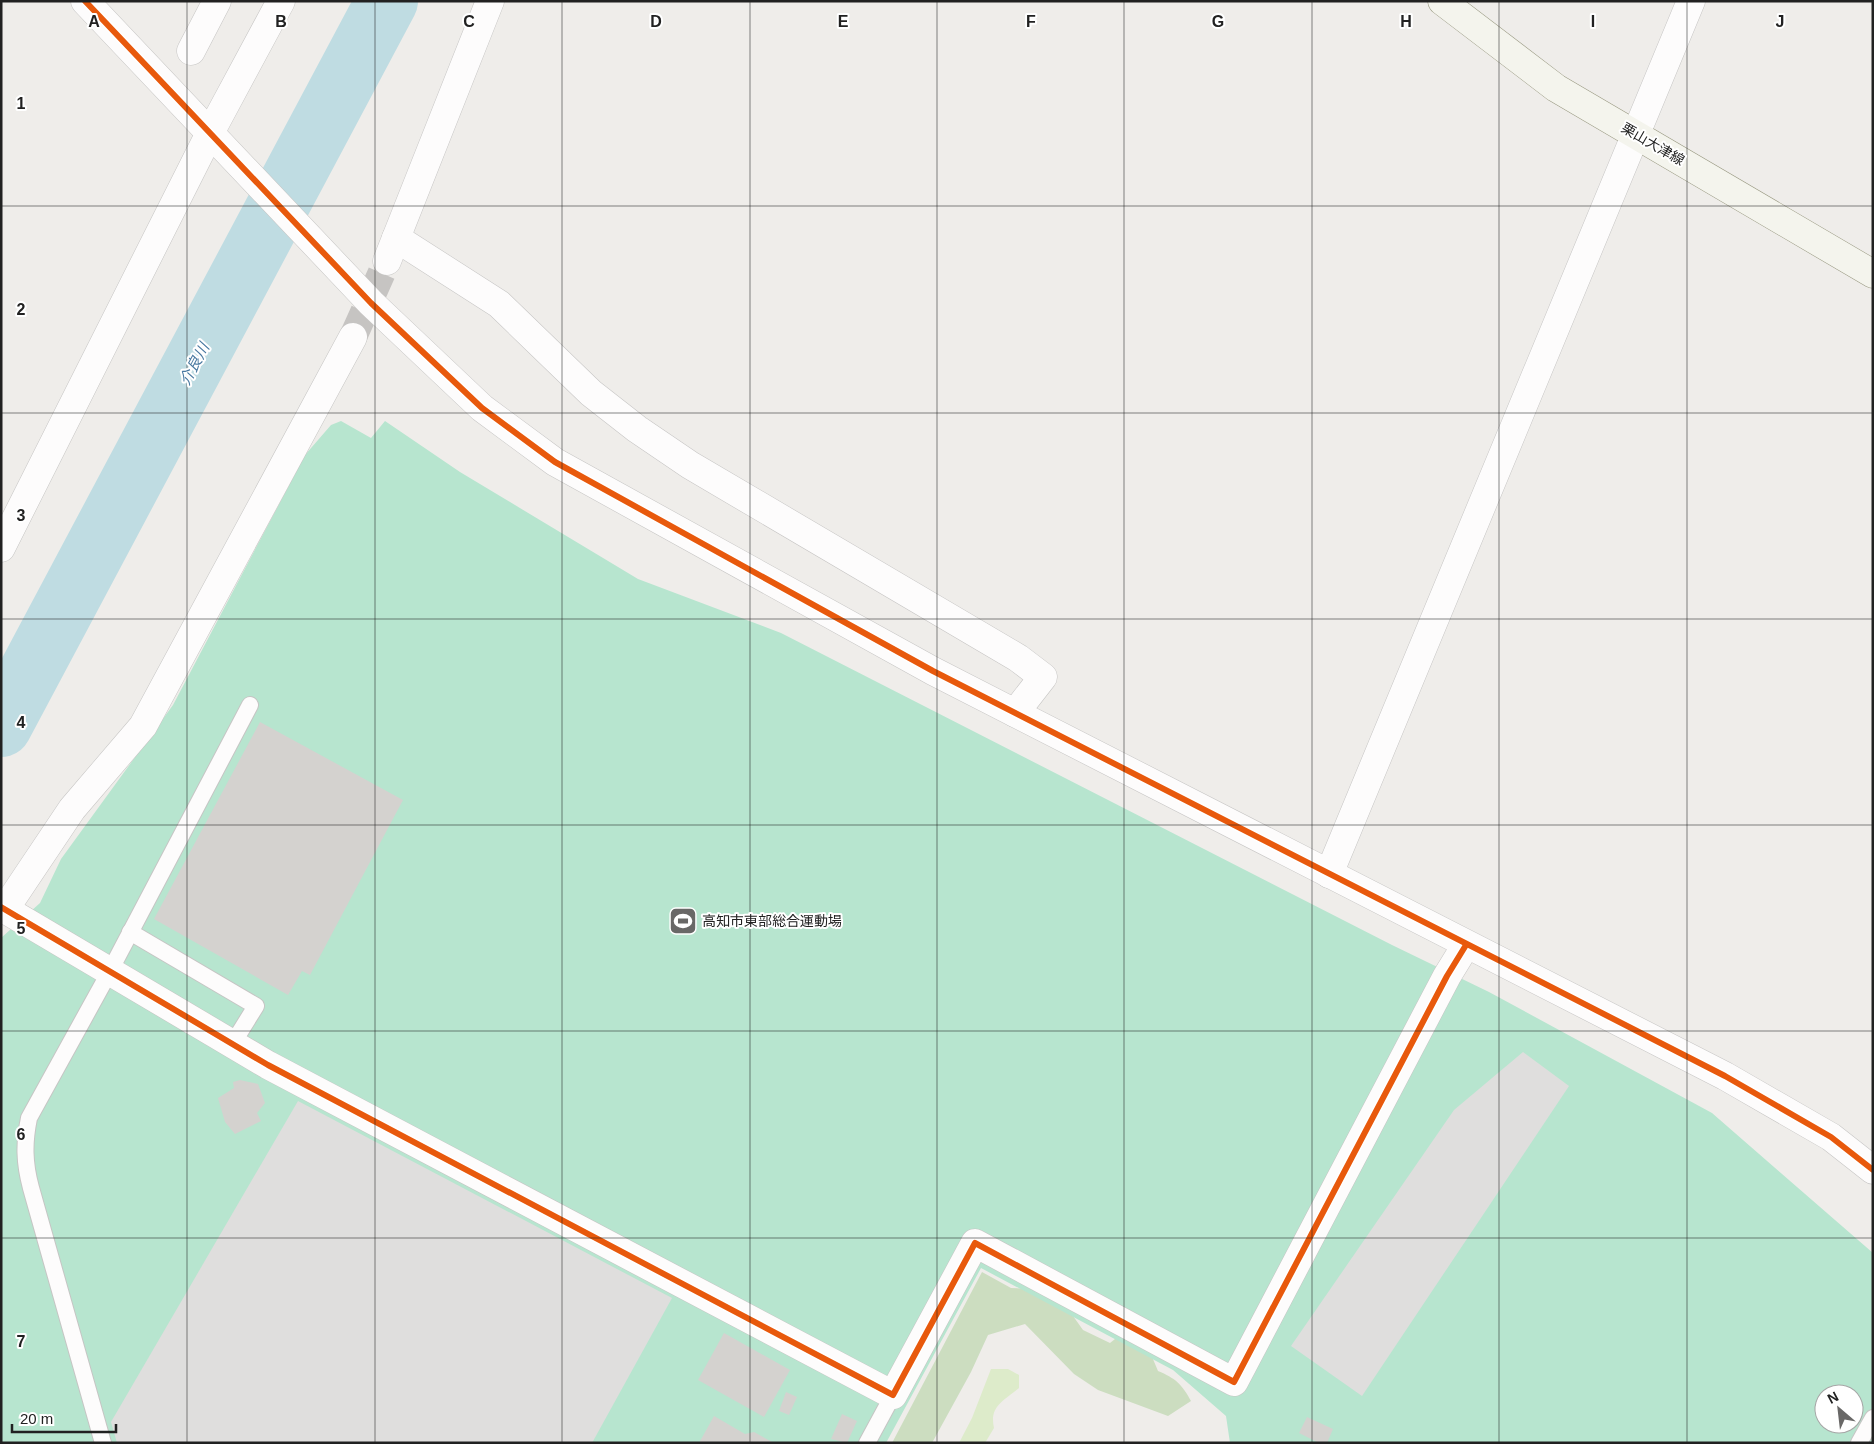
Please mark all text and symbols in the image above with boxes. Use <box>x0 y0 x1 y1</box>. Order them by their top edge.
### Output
text: A <box>88 13 100 30</box>
text: B <box>275 13 287 30</box>
text: C <box>463 13 475 30</box>
text: D <box>650 13 662 30</box>
text: E <box>838 13 849 30</box>
text: F <box>1026 13 1036 30</box>
text: G <box>1212 13 1224 30</box>
text: H <box>1400 13 1412 30</box>
text: I <box>1591 13 1595 30</box>
text: J <box>1776 13 1784 30</box>
text: 1 <box>17 95 26 112</box>
street label: 栗山大津線 <box>1619 120 1687 168</box>
text: 2 <box>17 301 26 318</box>
water label: 介良川 <box>176 338 213 388</box>
text: 3 <box>17 507 26 524</box>
text: 4 <box>17 714 26 731</box>
sports icon: 高知市東部総合運動場 <box>668 906 698 936</box>
place label: 高知市東部総合運動場 <box>702 913 842 929</box>
text: 5 <box>17 920 26 937</box>
text: 6 <box>17 1126 26 1143</box>
text: 7 <box>17 1333 26 1350</box>
north arrow <box>1814 1384 1864 1434</box>
text: N <box>1825 1388 1841 1407</box>
scale bar <box>12 1402 116 1434</box>
text: 20 m <box>20 1410 53 1427</box>

